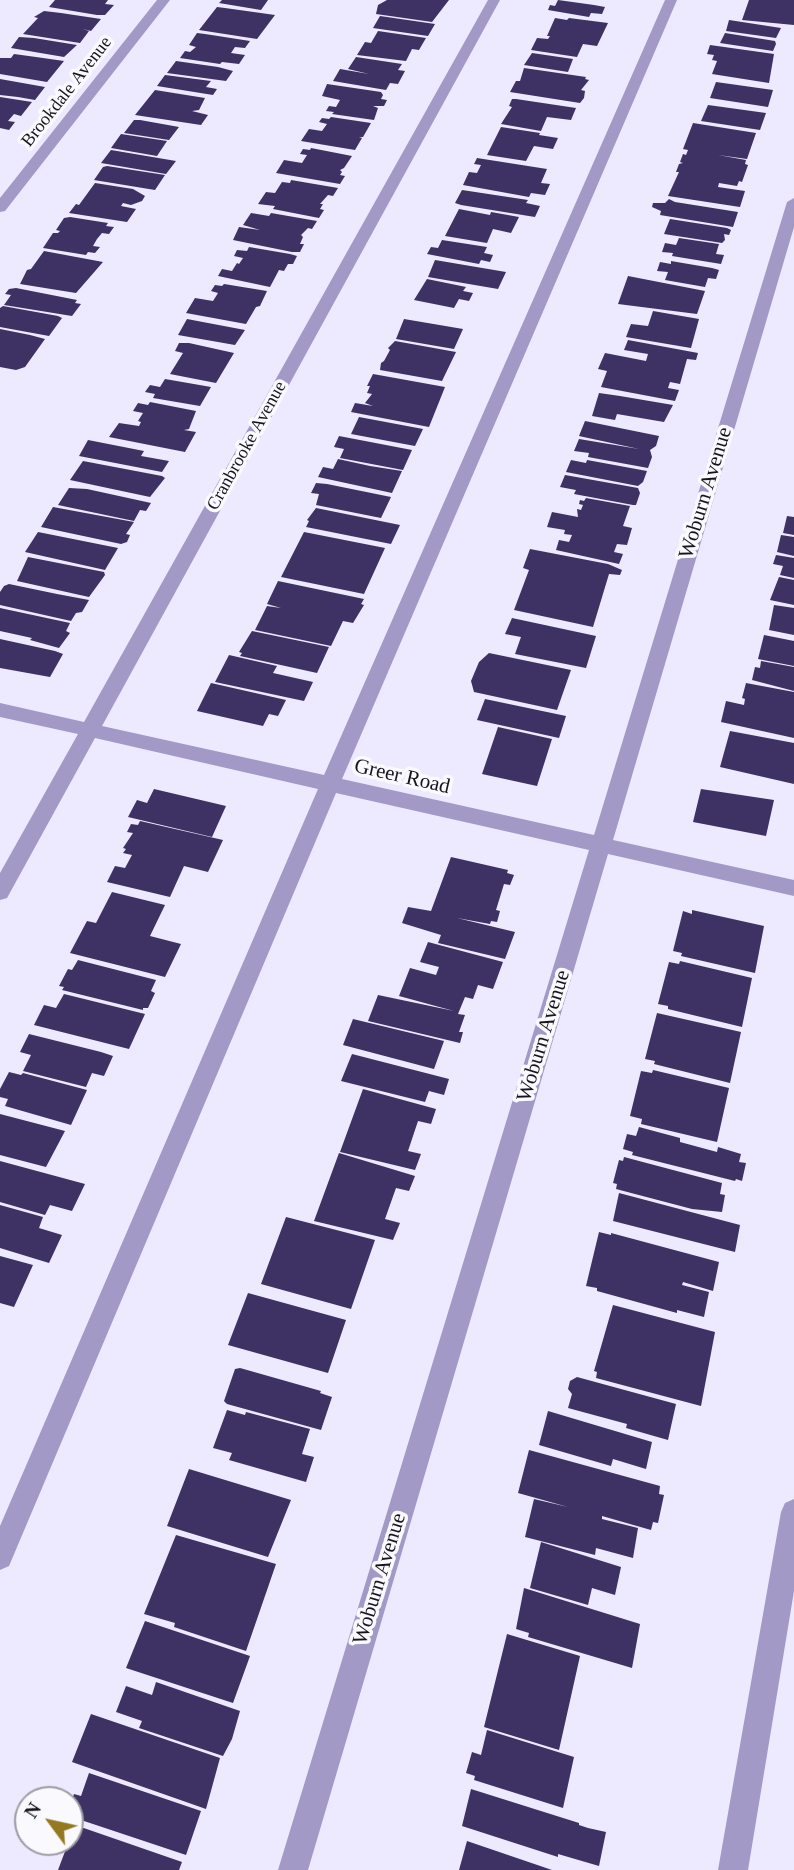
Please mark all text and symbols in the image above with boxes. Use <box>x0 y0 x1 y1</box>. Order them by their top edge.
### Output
street label: Brookdale Avenue <box>17 33 117 151</box>
street label: Cranbrooke Avenue <box>203 378 291 514</box>
street label: Woburn Avenue <box>674 424 738 562</box>
street label: Greer Road <box>352 754 452 800</box>
street label: Woburn Avenue <box>512 967 576 1105</box>
street label: Woburn Avenue <box>348 1510 412 1648</box>
north arrow <box>14 1786 84 1856</box>
text: N <box>20 1799 45 1822</box>

